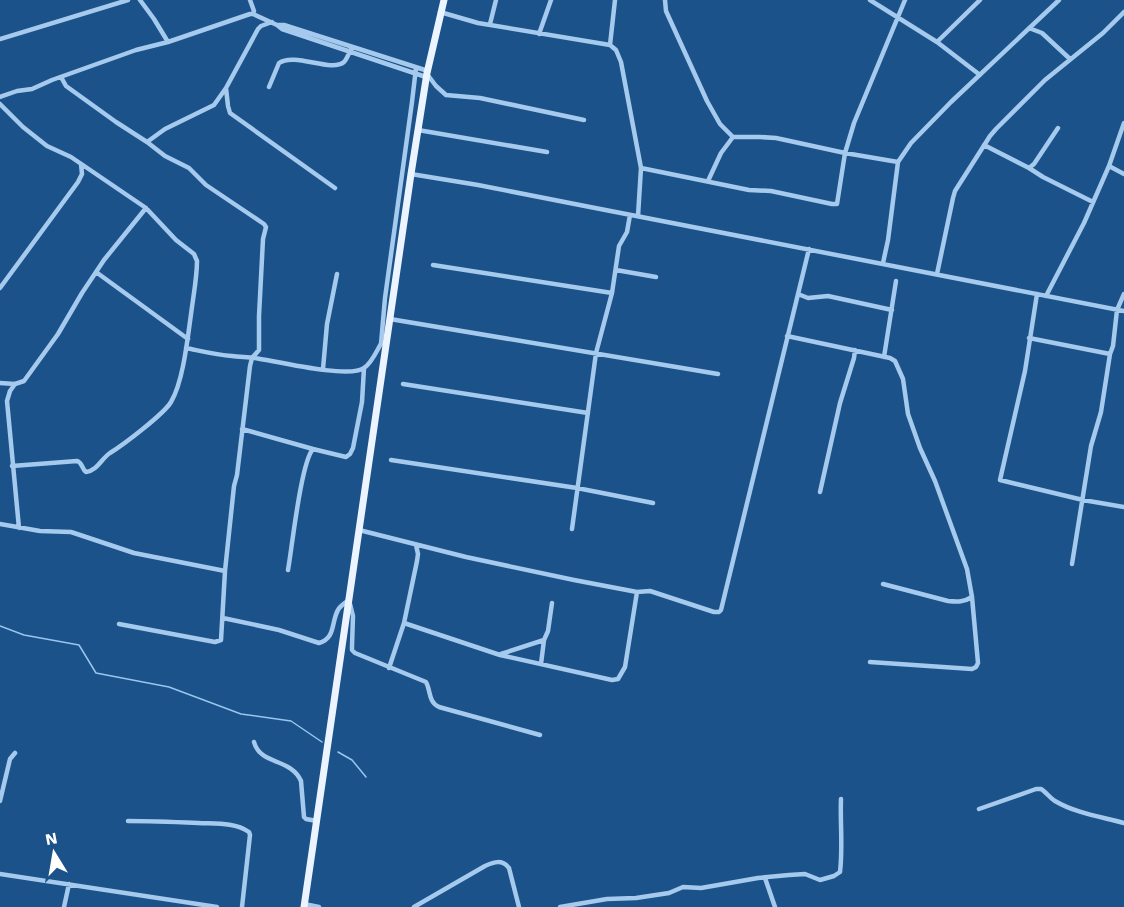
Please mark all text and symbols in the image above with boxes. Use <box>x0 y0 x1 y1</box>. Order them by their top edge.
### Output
north arrow <box>24 823 84 883</box>
text: N <box>44 828 59 849</box>

